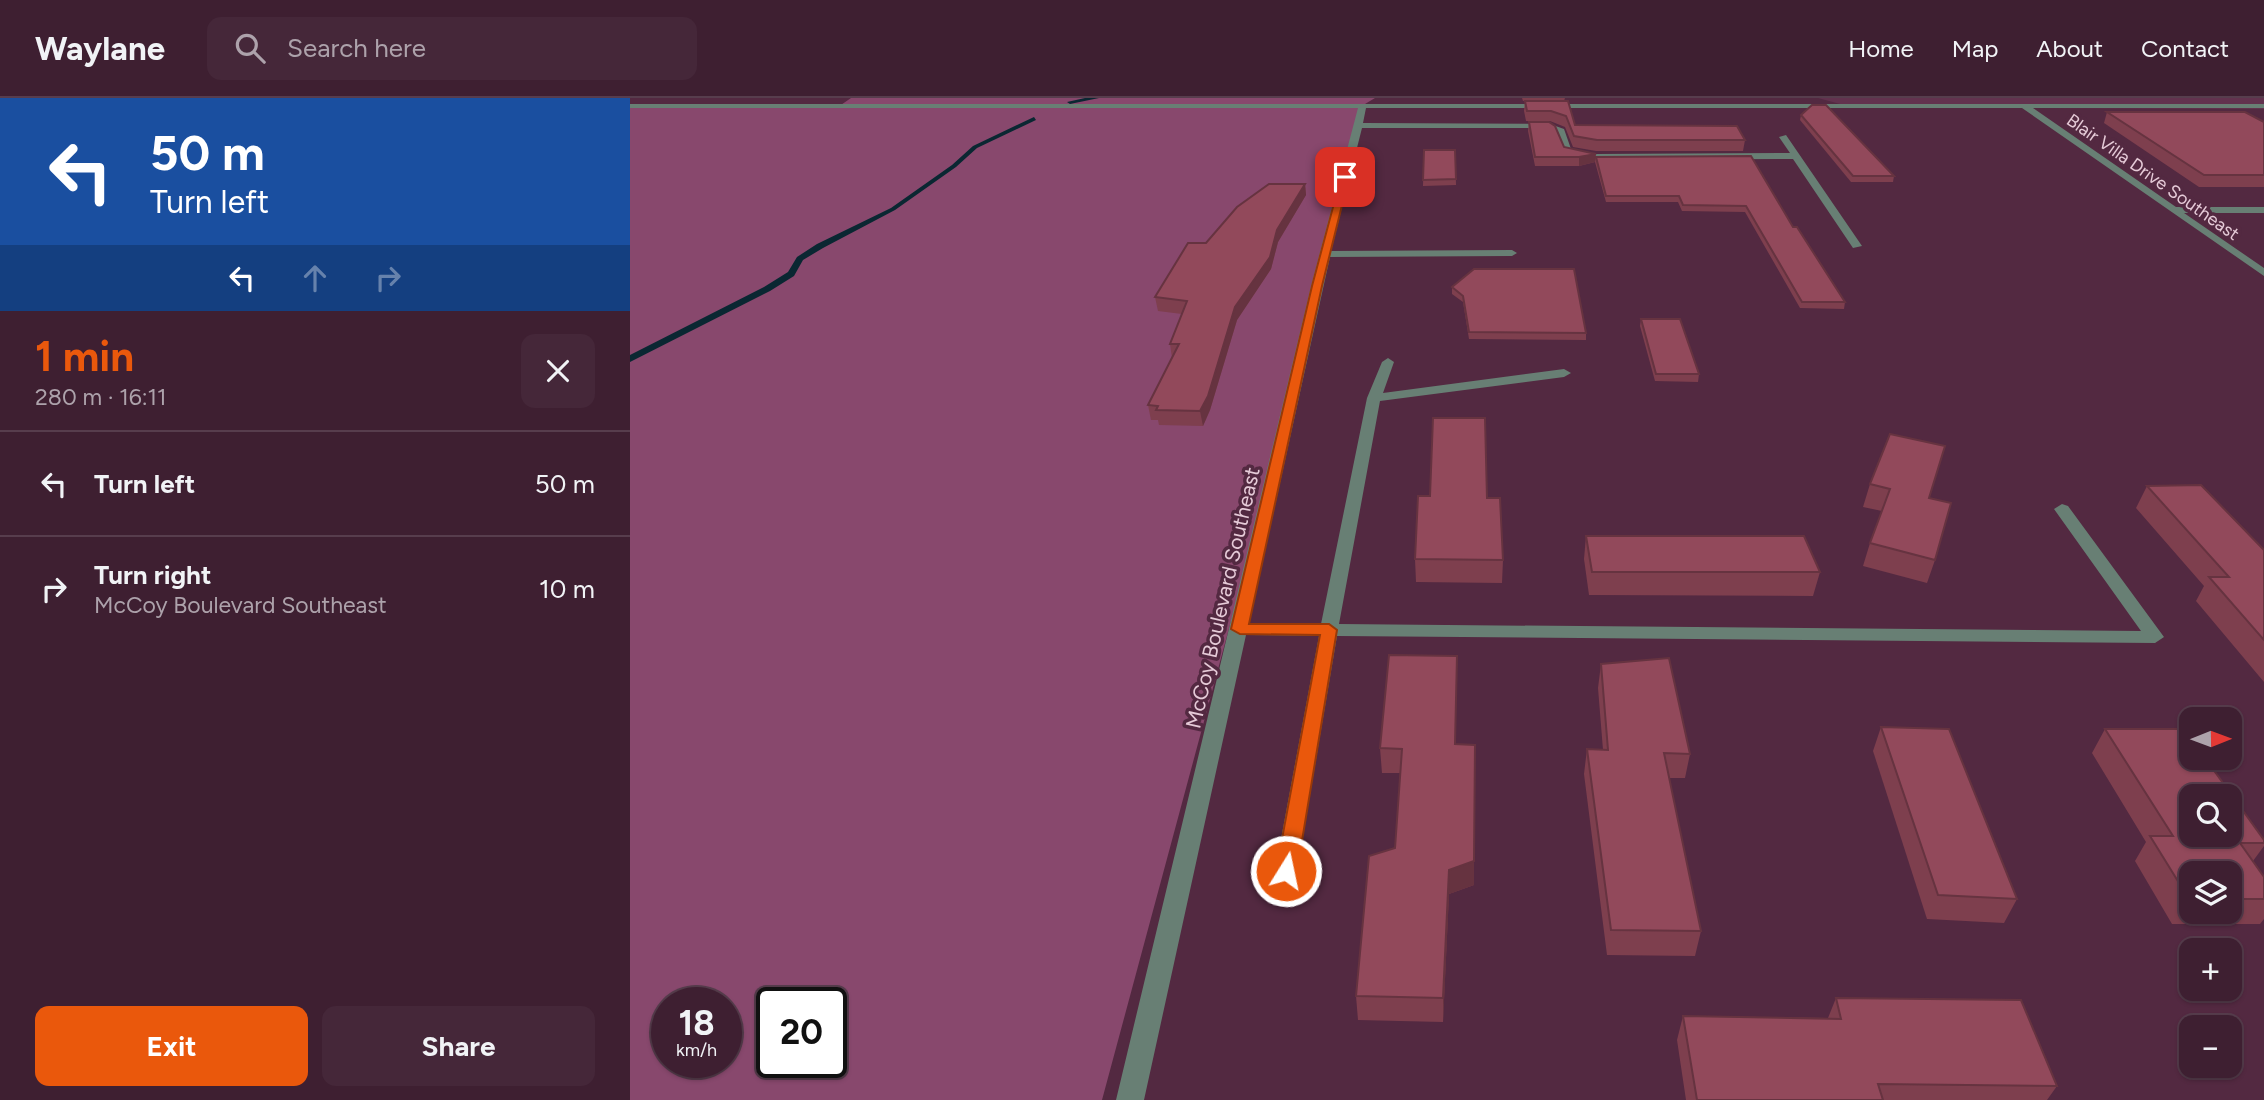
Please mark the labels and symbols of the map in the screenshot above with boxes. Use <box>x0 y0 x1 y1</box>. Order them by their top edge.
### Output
street label: Blair Villa Drive Southeast <box>2062 109 2244 245</box>
pin <box>1315 147 1375 207</box>
street label: McCoy Boulevard Southeast <box>1180 465 1265 731</box>
north arrow <box>2179 707 2242 770</box>
position arrow <box>1249 834 1323 908</box>
speed limit sign: 20 <box>756 987 847 1078</box>

